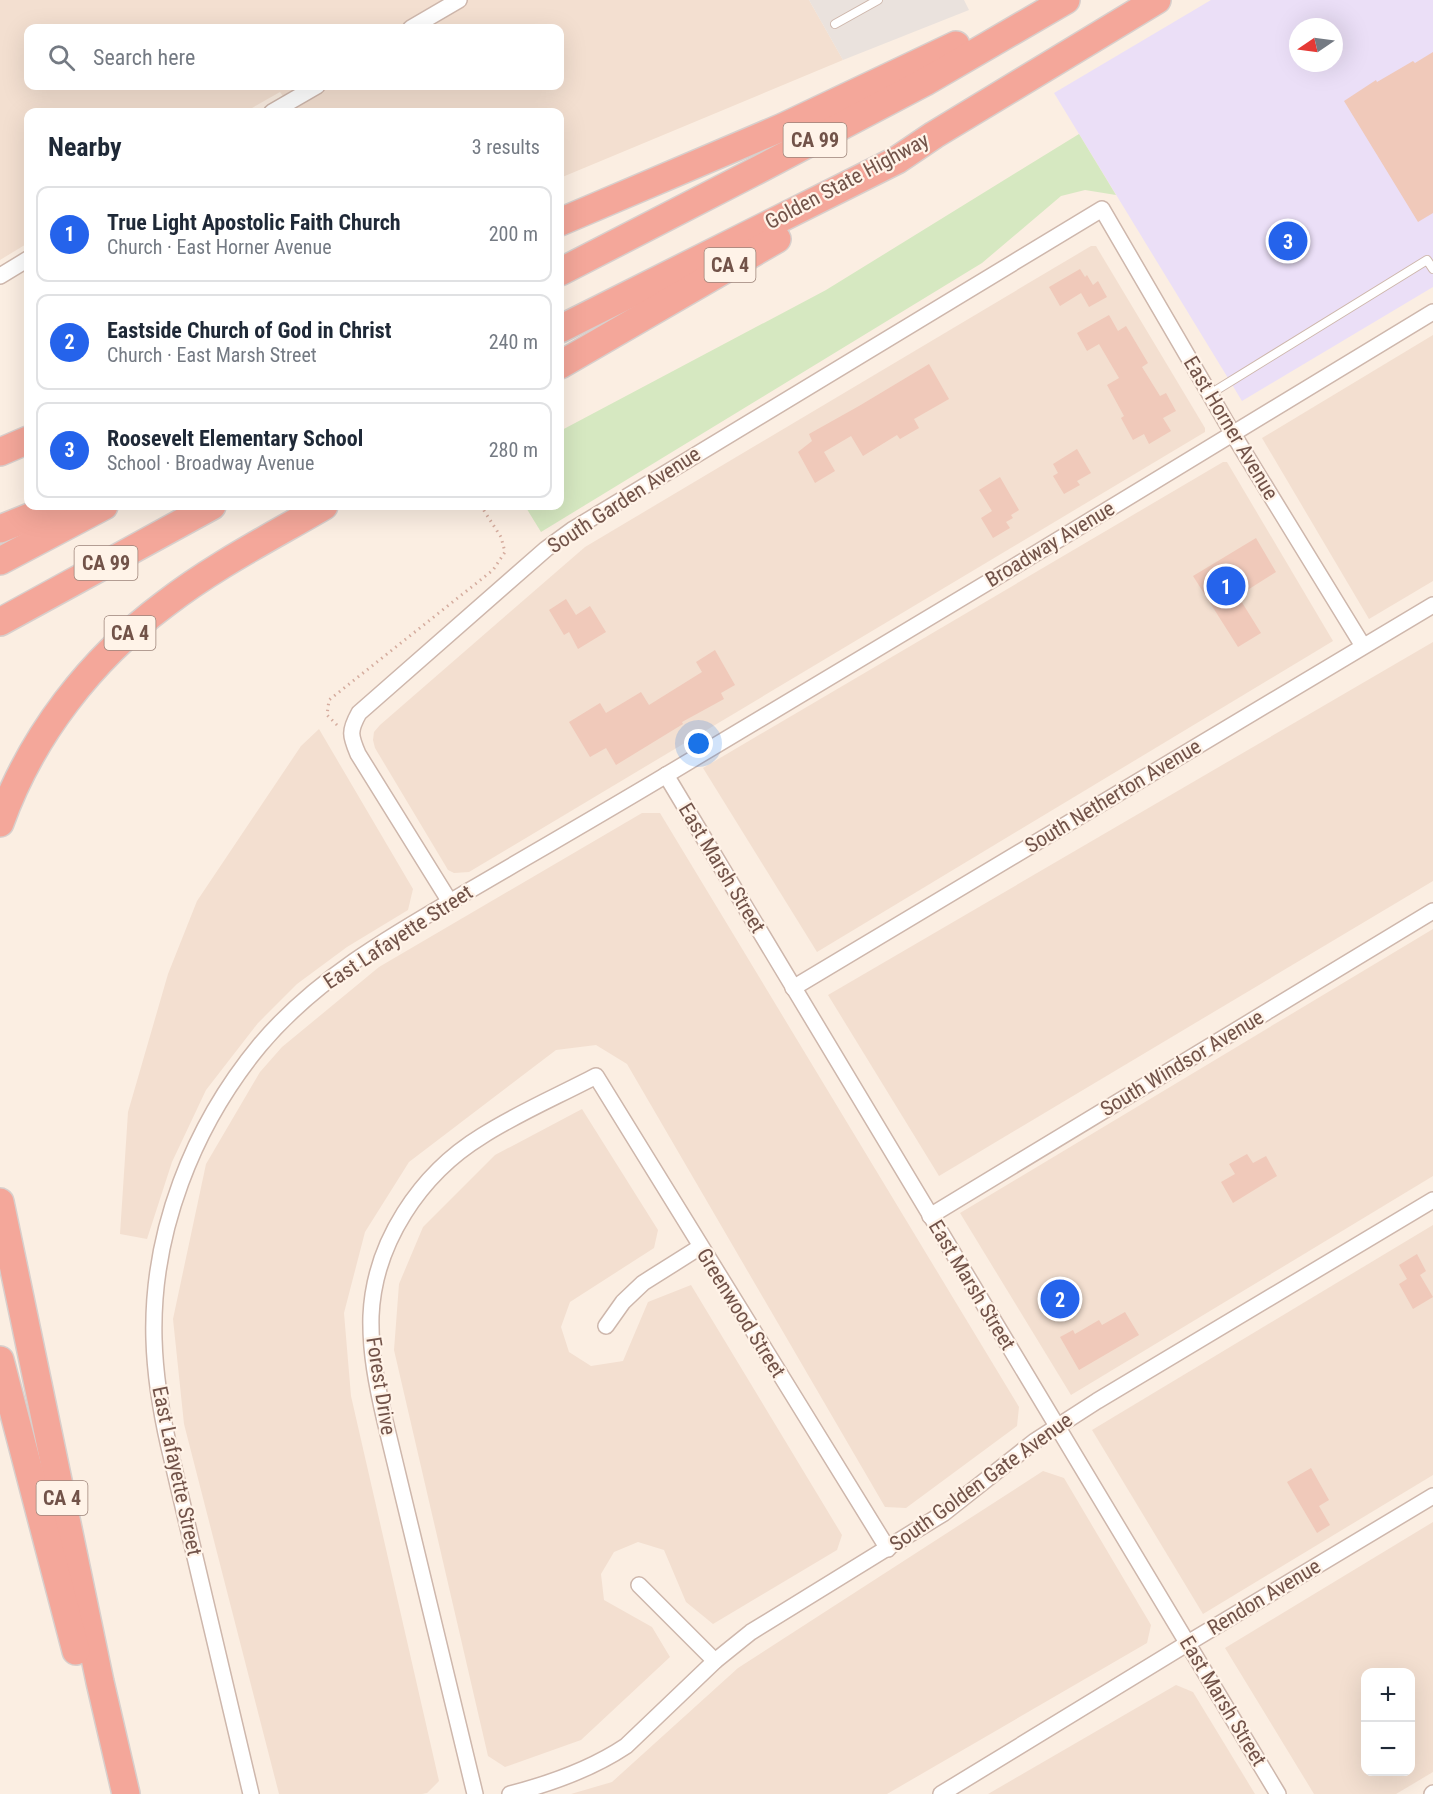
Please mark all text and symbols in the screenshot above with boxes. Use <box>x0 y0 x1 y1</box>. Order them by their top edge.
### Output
north arrow <box>1289 18 1343 72</box>
search box <box>24 24 564 90</box>
icon: search <box>45 41 78 74</box>
text: Search here <box>93 45 195 70</box>
road number: CA 99 <box>784 123 846 157</box>
street label: Golden State Highway <box>761 128 933 234</box>
text: Nearby <box>48 132 122 162</box>
text: 3 results <box>472 135 540 159</box>
text: True Light Apostolic Faith Church <box>107 210 401 235</box>
pin: 3 <box>1268 218 1308 264</box>
text: 1 <box>64 222 75 246</box>
text: 200 m <box>489 222 538 246</box>
text: Church · East Horner Avenue <box>107 235 332 259</box>
road number: CA 4 <box>704 248 756 282</box>
text: Eastside Church of God in Christ <box>107 318 392 343</box>
text: 2 <box>64 330 75 354</box>
text: 240 m <box>489 330 538 354</box>
text: Church · East Marsh Street <box>107 343 317 367</box>
street label: East Horner Avenue <box>1179 352 1283 504</box>
text: Roosevelt Elementary School <box>107 426 363 451</box>
text: 3 <box>64 438 75 462</box>
text: 280 m <box>489 438 538 462</box>
street label: South Garden Avenue <box>543 442 705 558</box>
text: School · Broadway Avenue <box>107 451 314 475</box>
street label: Broadway Avenue <box>981 496 1119 592</box>
road number: CA 99 <box>74 546 138 580</box>
pin: 1 <box>1206 564 1246 608</box>
road number: CA 4 <box>104 616 156 650</box>
your location <box>684 729 713 758</box>
street label: South Netherton Avenue <box>1021 734 1205 858</box>
street label: East Marsh Street <box>674 799 770 937</box>
street label: East Lafayette Street <box>319 880 477 994</box>
street label: South Windsor Avenue <box>1096 1005 1268 1121</box>
street label: East Marsh Street <box>924 1216 1020 1354</box>
street label: Greenwood Street <box>692 1244 790 1382</box>
pin: 2 <box>1040 1276 1080 1322</box>
street label: Forest Drive <box>361 1335 401 1437</box>
street label: East Lafayette Street <box>147 1384 207 1558</box>
street label: South Golden Gate Avenue <box>885 1408 1077 1556</box>
road number: CA 4 <box>36 1481 88 1515</box>
street label: Rendon Avenue <box>1203 1554 1325 1640</box>
street label: East Marsh Street <box>1175 1632 1271 1770</box>
map controls <box>1361 1668 1415 1776</box>
button: + <box>1361 1668 1415 1722</box>
button: − <box>1361 1722 1415 1776</box>

